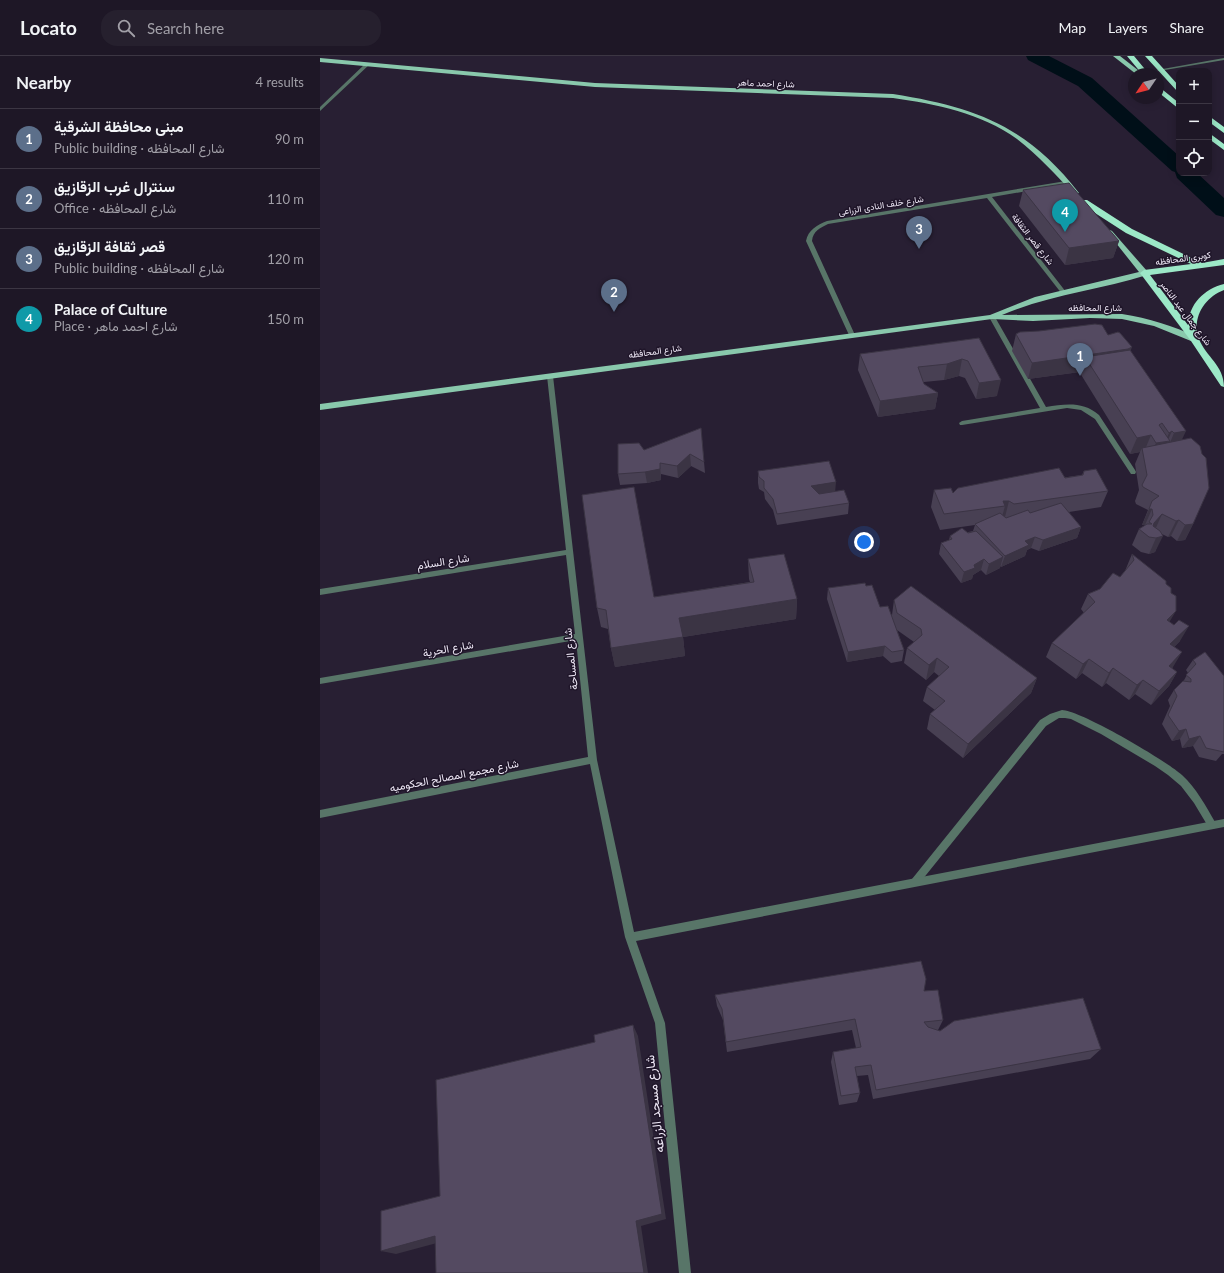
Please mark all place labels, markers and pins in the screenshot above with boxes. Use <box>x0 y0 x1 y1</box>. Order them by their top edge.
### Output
pin: 4 <box>1052 199 1078 232</box>
pin: 3 <box>906 216 932 249</box>
pin: 2 <box>601 279 627 312</box>
pin: 1 <box>1067 343 1093 376</box>

